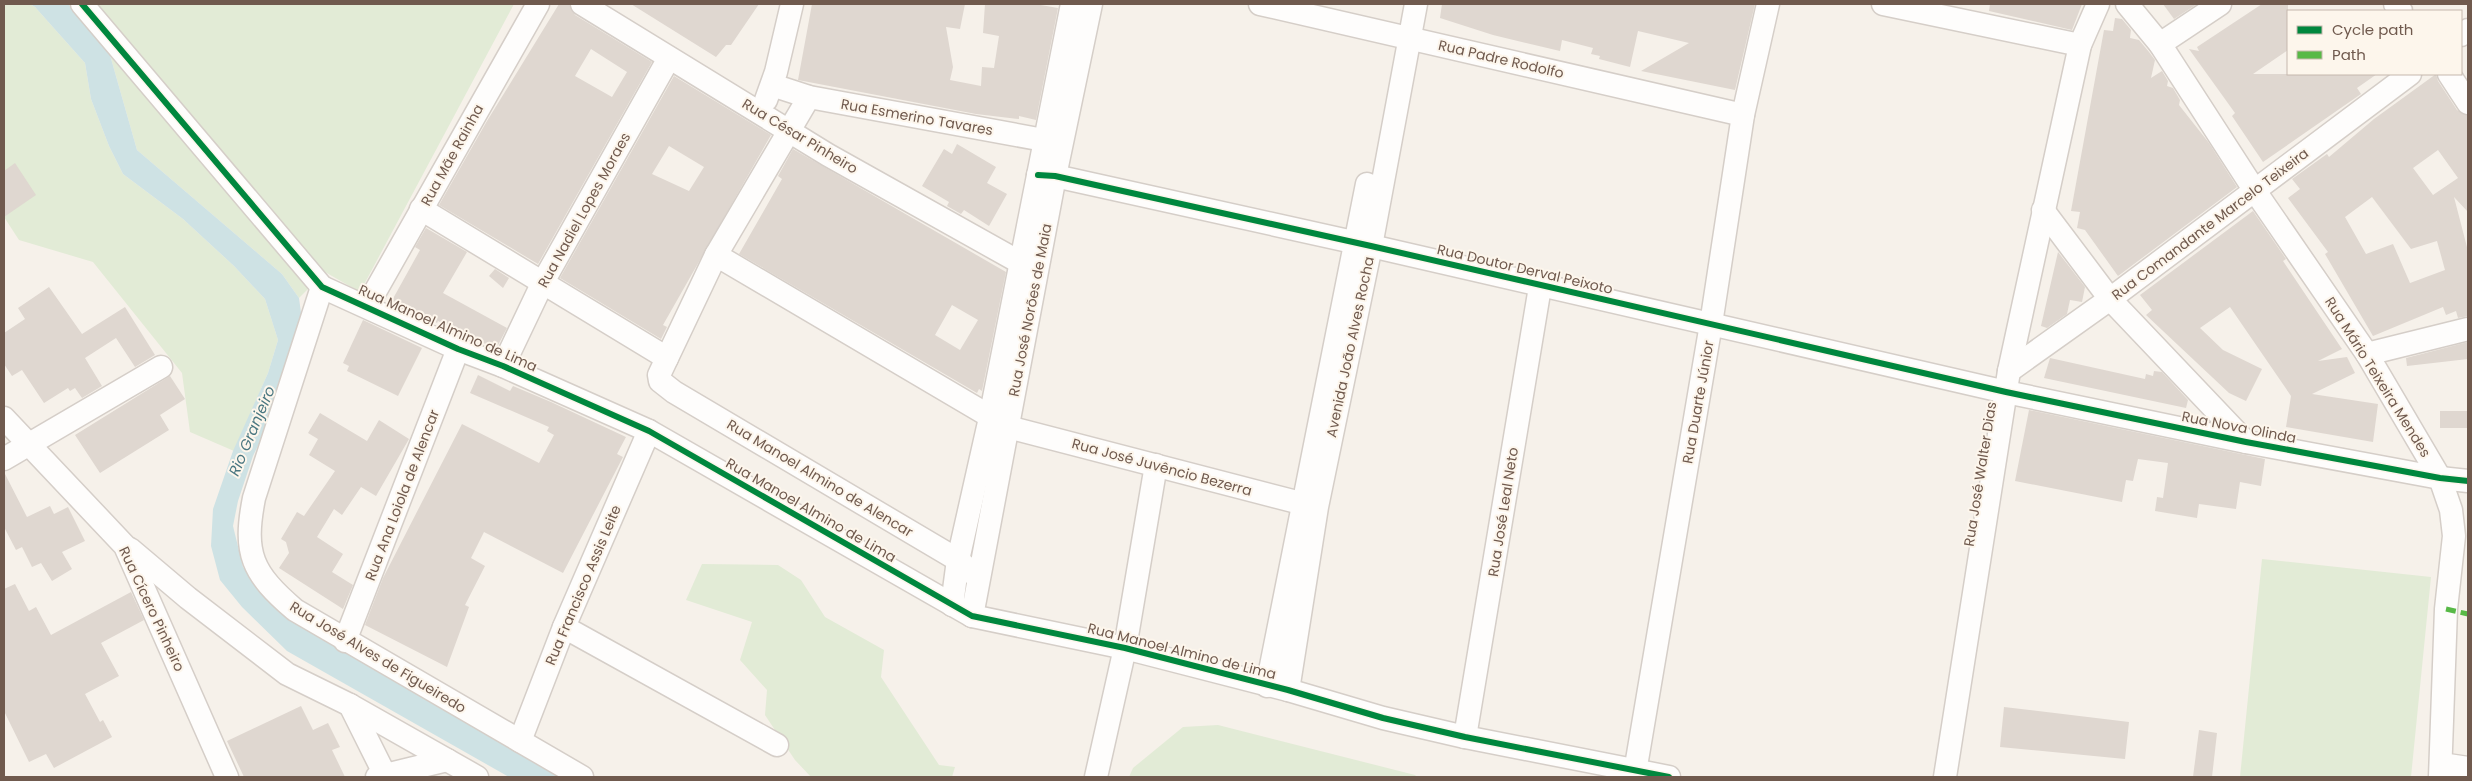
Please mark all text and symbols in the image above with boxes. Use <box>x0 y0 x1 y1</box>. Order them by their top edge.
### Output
legend <box>2287 10 2462 75</box>
text: Cycle path <box>2332 19 2413 40</box>
street label: Rua Padre Rodolfo <box>1436 35 1566 83</box>
text: Path <box>2332 44 2366 65</box>
street label: Rua César Pinheiro <box>738 94 862 178</box>
street label: Rua Esmerino Tavares <box>839 94 995 140</box>
street label: Rua Mãe Rainha <box>416 101 488 209</box>
street label: Rua Nadiel Lopes Moraes <box>533 129 635 291</box>
street label: Rua Comandante Marcelo Teixeira <box>2107 143 2313 305</box>
street label: Rua José Norões de Maia <box>1003 222 1057 398</box>
street label: Rua Doutor Derval Peixoto <box>1435 239 1615 299</box>
street label: Avenida João Alves Rocha <box>1321 255 1379 439</box>
street label: Rua Manoel Almino de Lima <box>355 279 541 377</box>
street label: Rua Mário Teixeira Mendes <box>2320 293 2436 461</box>
street label: Rua Duarte Júnior <box>1677 339 1719 465</box>
water label: Rio Granjeiro <box>223 383 280 479</box>
street label: Rua José Walter Dias <box>1959 400 2001 548</box>
street label: Rua Ana Loiola de Alencar <box>360 406 444 584</box>
street label: Rua Nova Olinda <box>2180 406 2298 448</box>
street label: Rua Manoel Almino de Alencar <box>723 414 917 542</box>
street label: Rua José Juvêncio Bezerra <box>1070 433 1254 501</box>
street label: Rua José Leal Neto <box>1483 446 1523 578</box>
street label: Rua Manoel Almino de Lima <box>722 453 900 567</box>
street label: Rua Francisco Assis Leite <box>540 501 626 668</box>
street label: Rua Cícero Pinheiro <box>114 543 190 675</box>
street label: Rua José Alves de Figueiredo <box>286 596 470 718</box>
street label: Rua Manoel Almino de Lima <box>1086 618 1278 684</box>

